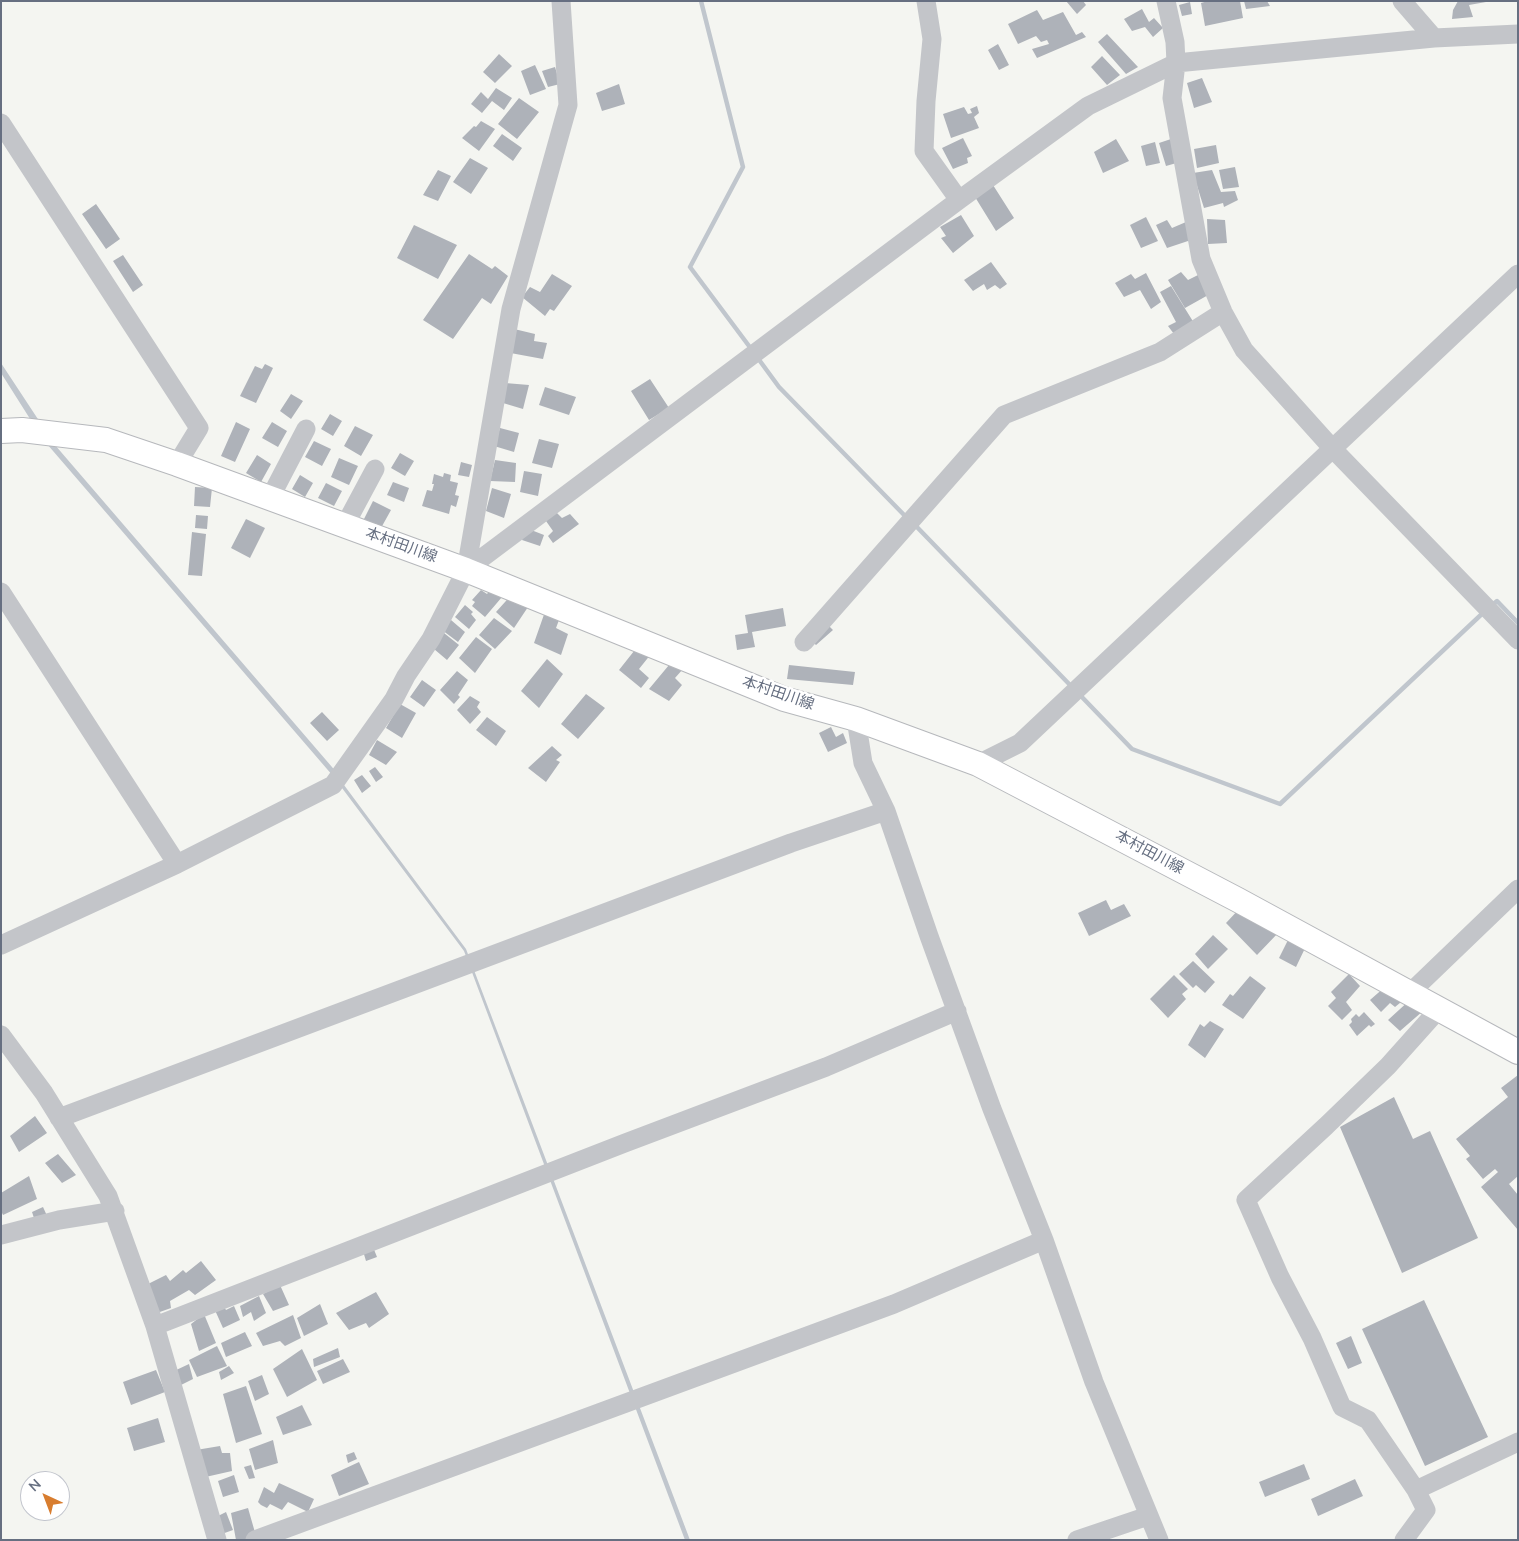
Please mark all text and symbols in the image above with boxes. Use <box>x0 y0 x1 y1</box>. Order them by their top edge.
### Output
street label: 本村田川線 <box>363 525 439 567</box>
street label: 本村田川線 <box>740 673 816 715</box>
street label: 本村田川線 <box>1112 827 1186 879</box>
north arrow <box>20 1471 70 1521</box>
text: N <box>25 1475 45 1496</box>

